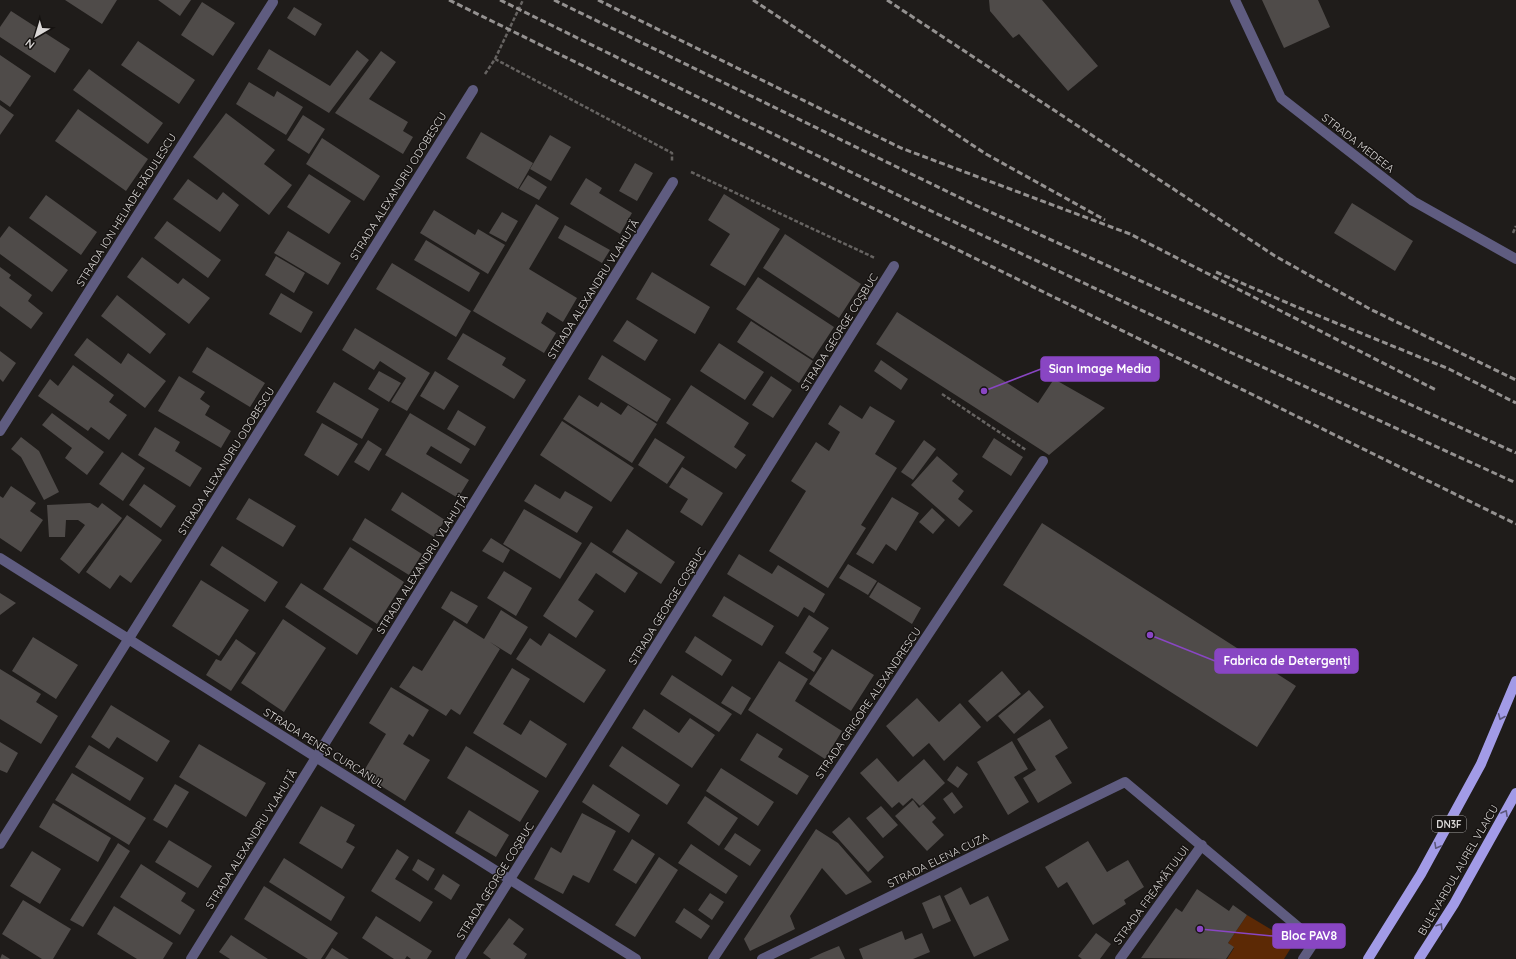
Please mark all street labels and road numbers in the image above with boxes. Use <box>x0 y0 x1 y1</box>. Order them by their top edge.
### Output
street label: STRADA ALEXANDRU ODOBESCU <box>347 109 449 263</box>
street label: STRADA MEDEEA <box>1319 110 1397 176</box>
street label: STRADA ION HELIADE RĂDULESCU <box>73 131 179 289</box>
street label: STRADA ALEXANDRU VLAHUȚĂ <box>544 217 642 361</box>
street label: STRADA GEORGE COȘBUC <box>797 271 881 393</box>
street label: STRADA ALEXANDRU ODOBESCU <box>175 384 277 538</box>
street label: STRADA ALEXANDRU VLAHUȚĂ <box>373 492 471 636</box>
street label: STRADA GEORGE COȘBUC <box>625 545 709 667</box>
street label: STRADA GRIGORE ALEXANDRESCU <box>812 625 924 781</box>
street label: STRADA PENEȘ CURCANUL <box>261 705 387 791</box>
street label: STRADA ALEXANDRU VLAHUȚĂ <box>202 767 300 911</box>
street label: BULEVARDUL AUREL VLAICU <box>1415 802 1501 938</box>
road number: DN3F <box>1432 816 1466 832</box>
street label: STRADA GEORGE COȘBUC <box>453 820 537 942</box>
street label: STRADA ELENA CUZA <box>885 829 991 891</box>
street label: STRADA FREAMĂTULUI <box>1110 843 1192 947</box>

